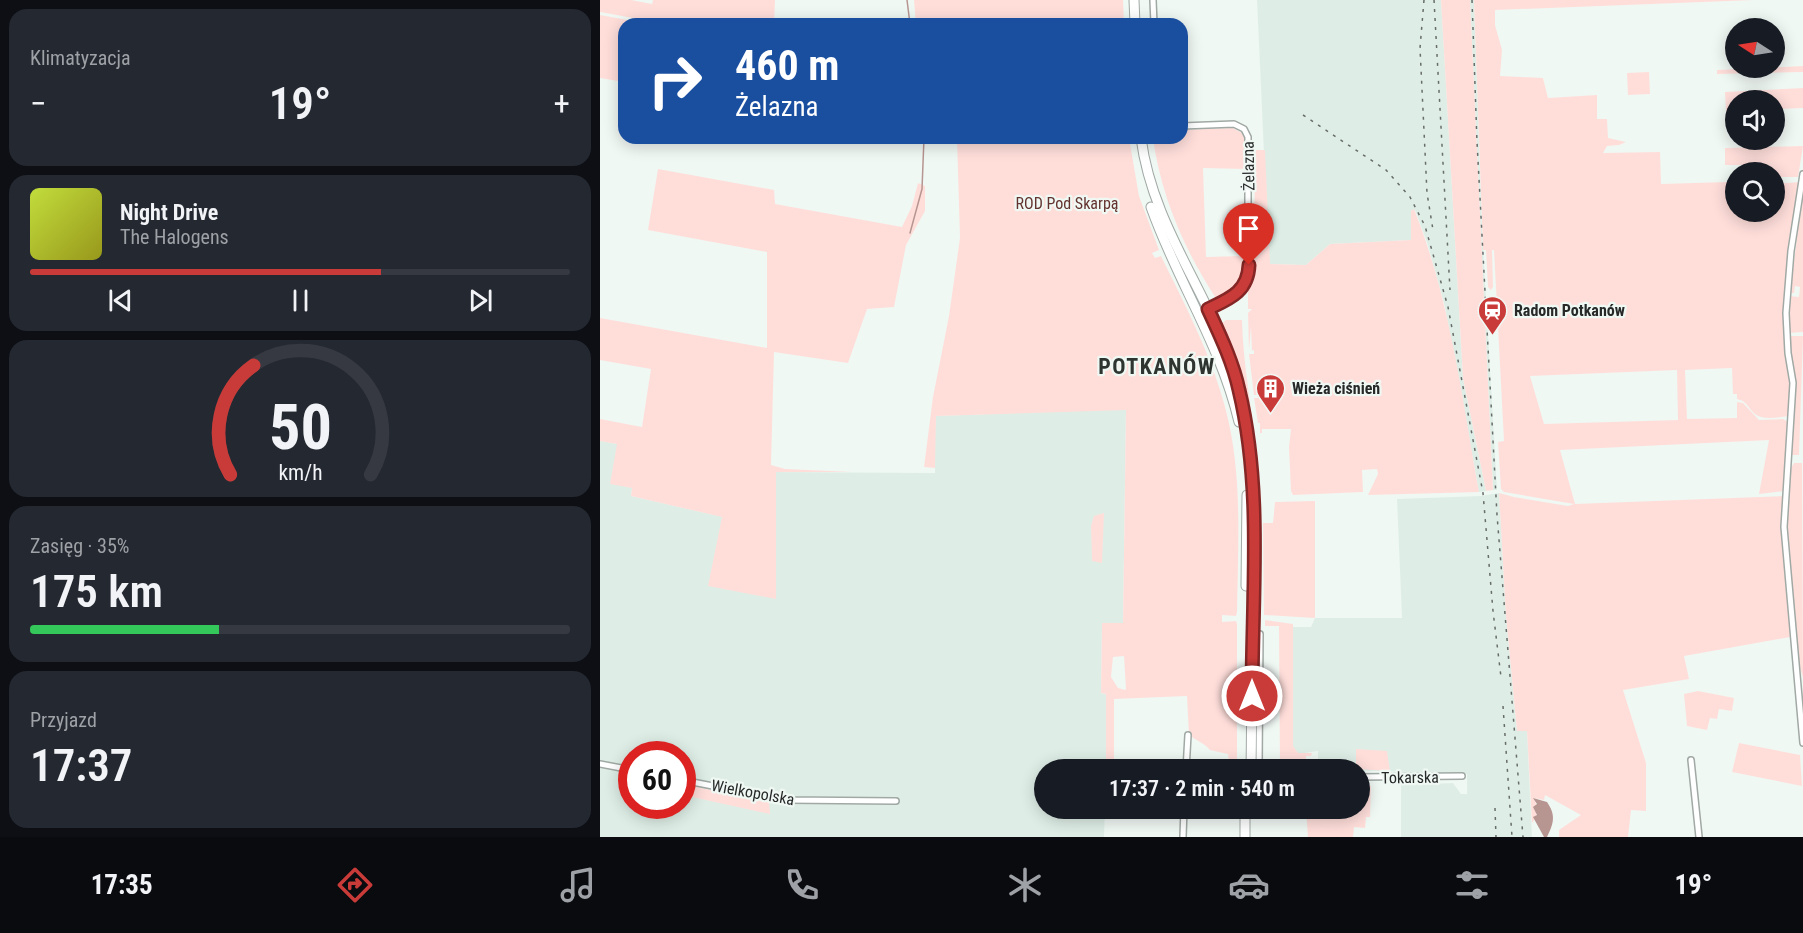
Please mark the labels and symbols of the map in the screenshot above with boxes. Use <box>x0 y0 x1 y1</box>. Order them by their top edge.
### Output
north arrow <box>1725 18 1785 78</box>
street label: Żelazna <box>1239 141 1258 191</box>
park label: ROD Pod Skarpą <box>1016 194 1118 213</box>
pin <box>1223 203 1274 265</box>
station icon: Radom Potkanów <box>1477 294 1509 336</box>
place label: Radom Potkanów <box>1514 301 1625 320</box>
district label: POTKANÓW <box>1098 353 1216 379</box>
building icon: Wieża ciśnień <box>1255 372 1287 414</box>
place label: Wieża ciśnień <box>1292 379 1380 398</box>
position arrow <box>1220 664 1284 728</box>
speed limit sign: 60 <box>618 741 696 819</box>
street label: Tokarska <box>1381 767 1439 788</box>
street label: Wielkopolska <box>710 776 796 809</box>

